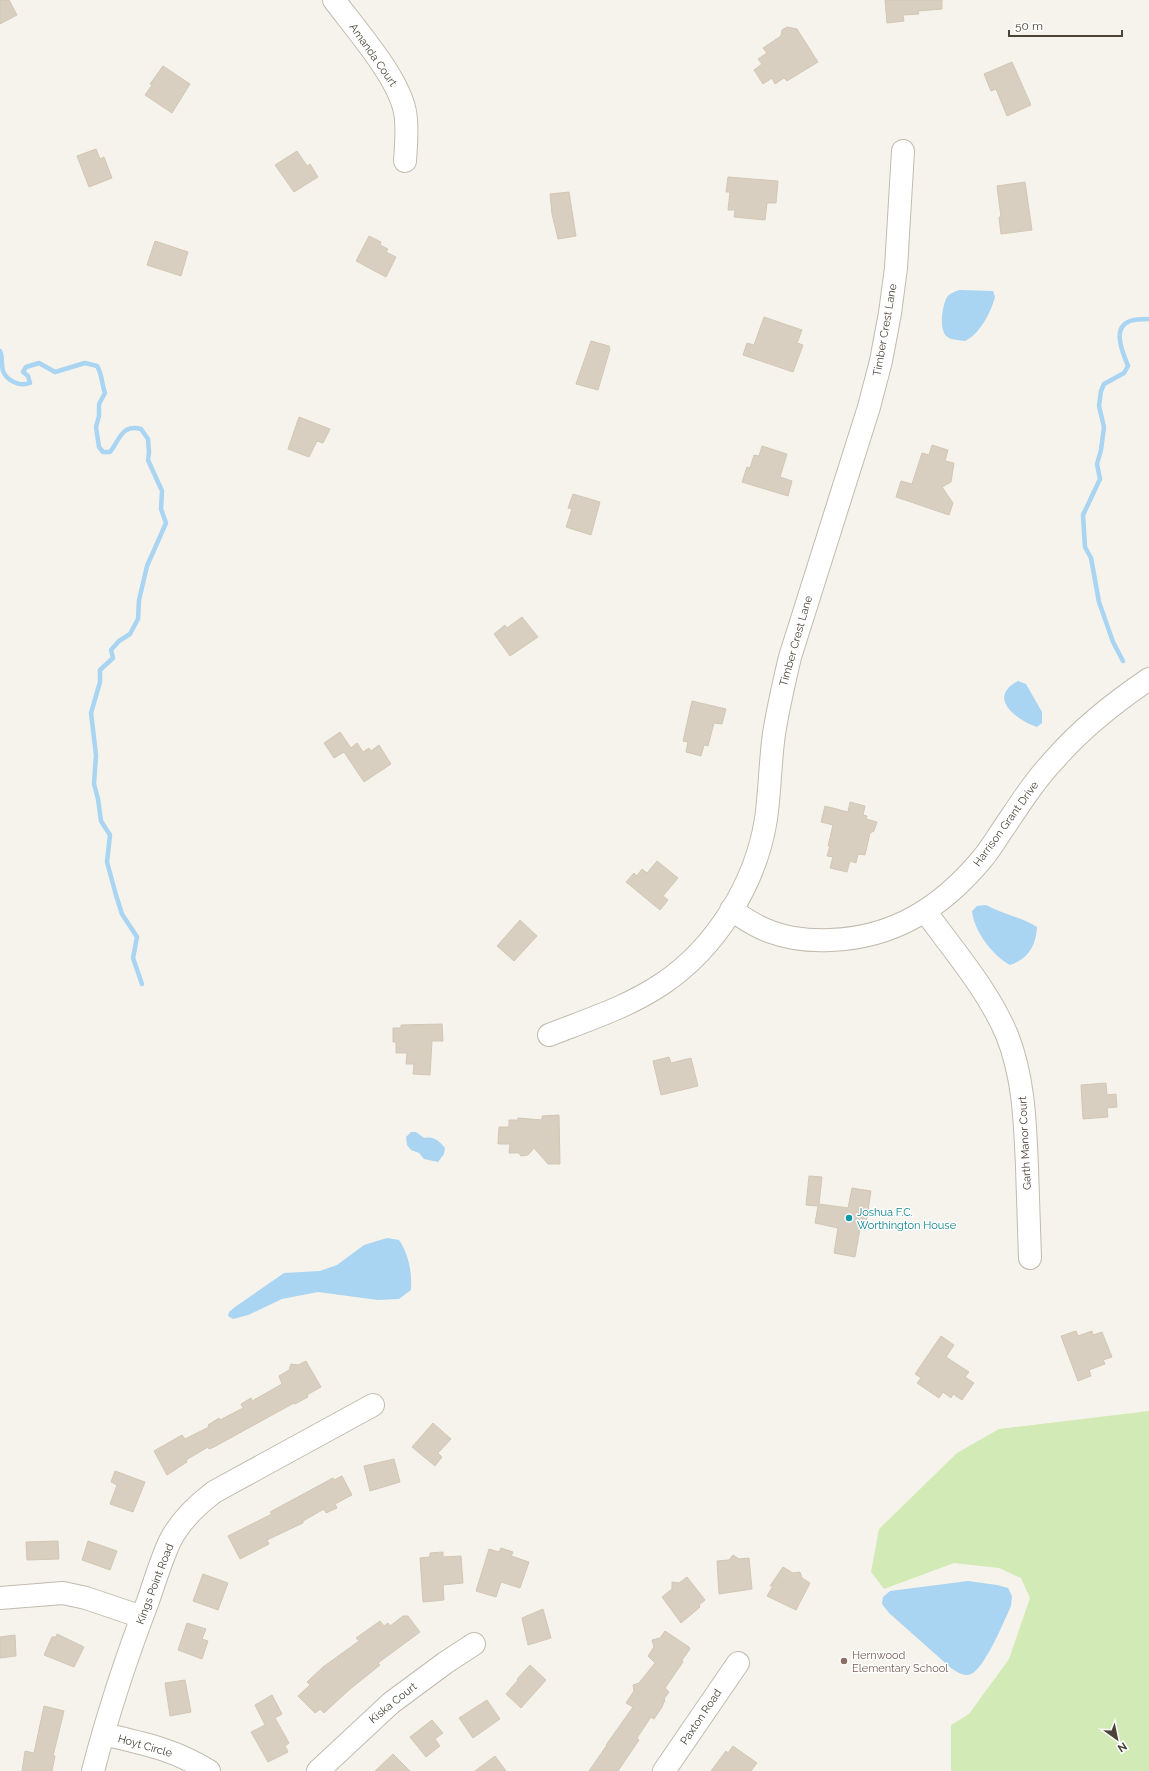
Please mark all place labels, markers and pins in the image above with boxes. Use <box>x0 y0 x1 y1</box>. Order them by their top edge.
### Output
place label: Joshua F.C. Worthington House <box>857 1206 957 1232</box>
marker: Joshua F.C. Worthington House <box>844 1213 854 1223</box>
place label: Hernwood Elementary School <box>852 1649 948 1675</box>
marker: Hernwood Elementary School <box>839 1656 849 1666</box>

